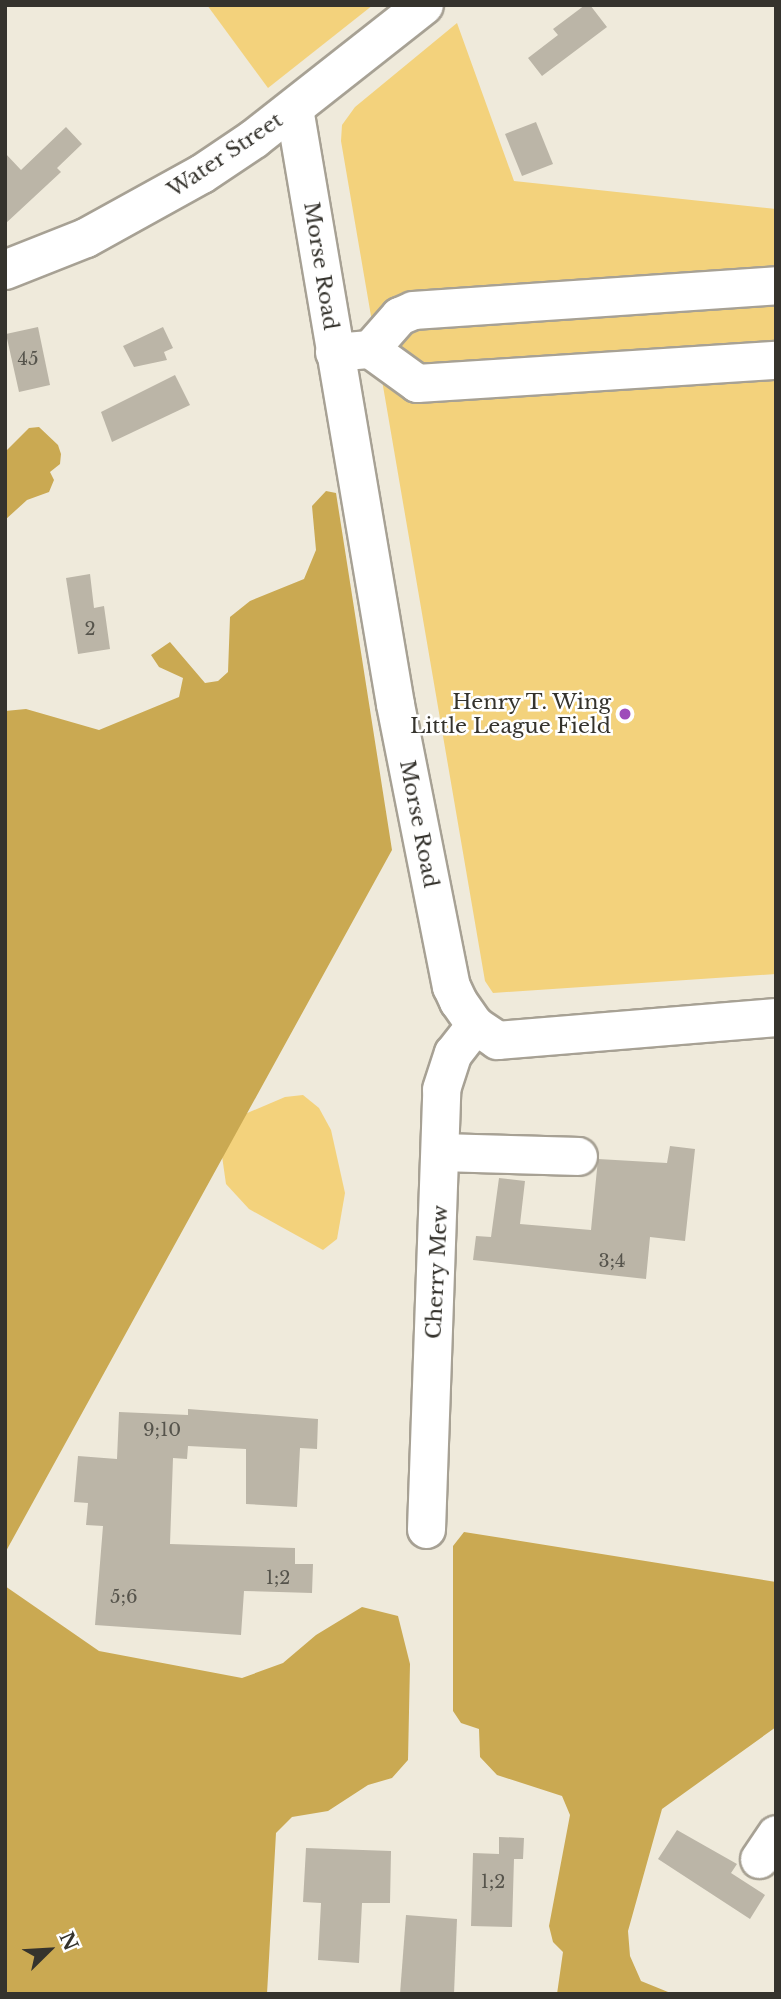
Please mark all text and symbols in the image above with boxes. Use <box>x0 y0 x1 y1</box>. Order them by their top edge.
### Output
street label: Water Street <box>163 107 287 203</box>
street label: Morse Road <box>298 200 344 332</box>
house number: 45 <box>18 348 38 370</box>
house number: 2 <box>84 618 96 640</box>
place label: Henry T. Wing Little League Field <box>410 689 611 739</box>
marker: Henry T. Wing Little League Field <box>617 706 633 722</box>
street label: Morse Road <box>394 758 444 890</box>
street label: Cherry Mew <box>421 1204 453 1340</box>
house number: 3;4 <box>598 1250 626 1272</box>
house number: 9;10 <box>143 1419 181 1441</box>
house number: 1;2 <box>266 1567 290 1589</box>
house number: 5;6 <box>110 1586 138 1608</box>
house number: 1;2 <box>481 1871 505 1893</box>
north arrow <box>14 1915 84 1985</box>
text: N <box>55 1928 83 1954</box>

